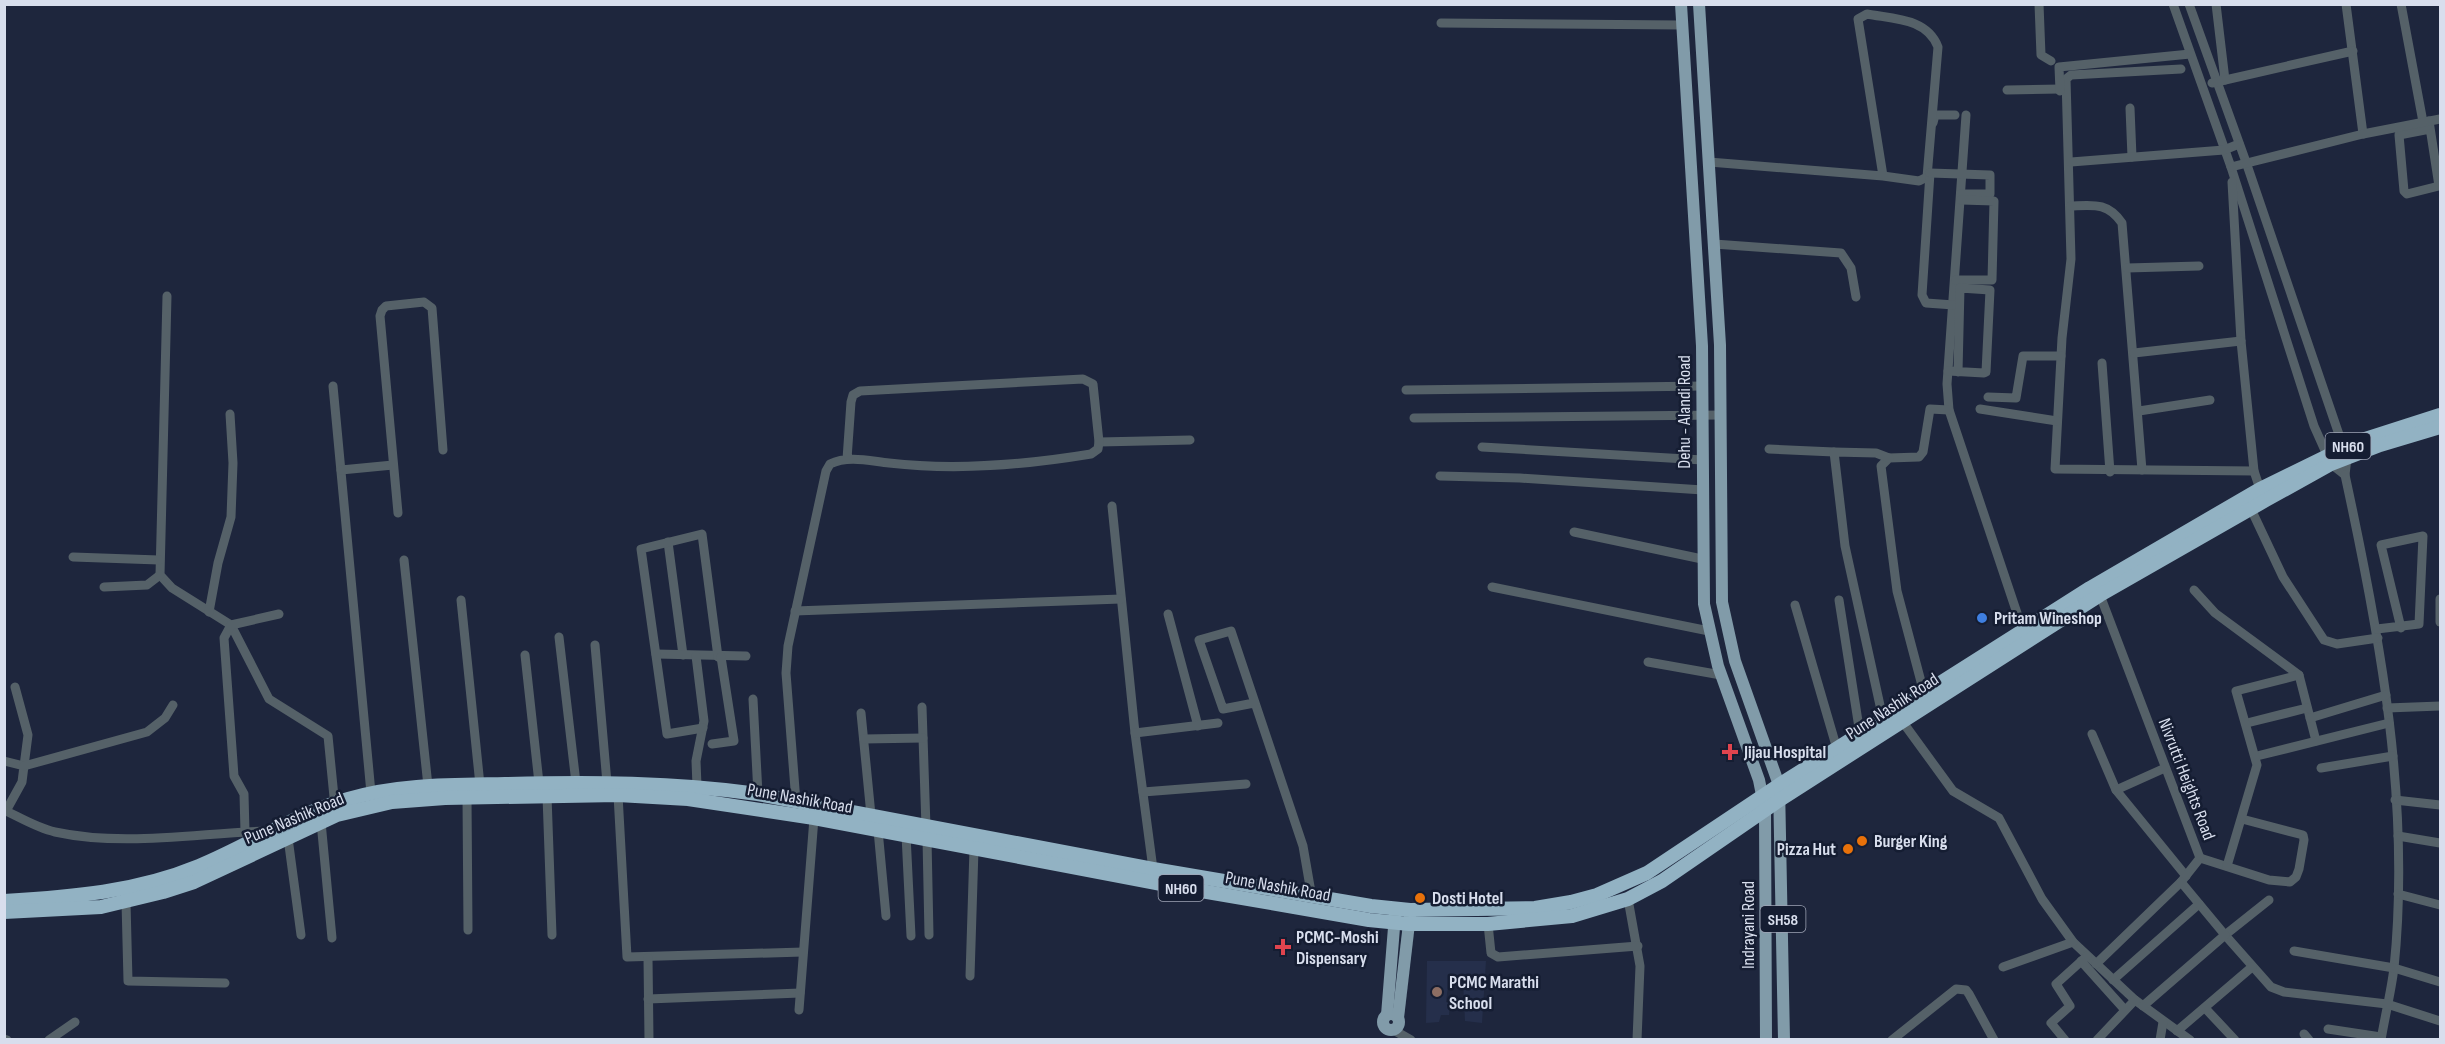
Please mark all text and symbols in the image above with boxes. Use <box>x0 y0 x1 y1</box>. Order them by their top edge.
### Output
street label: Dehu - Alandi Road <box>1674 355 1695 469</box>
road number: NH60 <box>2326 433 2370 459</box>
place label: Pritam Wineshop <box>1994 608 2102 629</box>
marker: Pritam Wineshop <box>1975 611 1989 625</box>
street label: Pune Nashik Road <box>1842 669 1943 744</box>
street label: Nivrutti Heights Road <box>2154 715 2219 843</box>
place label: Jijau Hospital <box>1743 742 1826 763</box>
marker: Jijau Hospital <box>1721 743 1739 761</box>
street label: Pune Nashik Road <box>746 779 854 818</box>
street label: Pune Nashik Road <box>241 788 347 849</box>
place label: Burger King <box>1874 831 1948 852</box>
marker: Burger King <box>1855 834 1869 848</box>
place label: Pizza Hut <box>1777 839 1836 860</box>
marker: Pizza Hut <box>1841 842 1855 856</box>
street label: Pune Nashik Road <box>1224 867 1332 906</box>
road number: NH60 <box>1158 875 1204 901</box>
street label: Indrayani Road <box>1738 881 1759 969</box>
place label: Dosti Hotel <box>1432 888 1503 909</box>
marker: Dosti Hotel <box>1413 891 1427 905</box>
road number: SH58 <box>1760 906 1806 932</box>
place label: PCMC-Moshi Dispensary <box>1296 927 1379 969</box>
marker: PCMC-Moshi Dispensary <box>1274 938 1292 956</box>
place label: PCMC Marathi School <box>1449 972 1539 1014</box>
marker: PCMC Marathi School <box>1430 985 1444 999</box>

